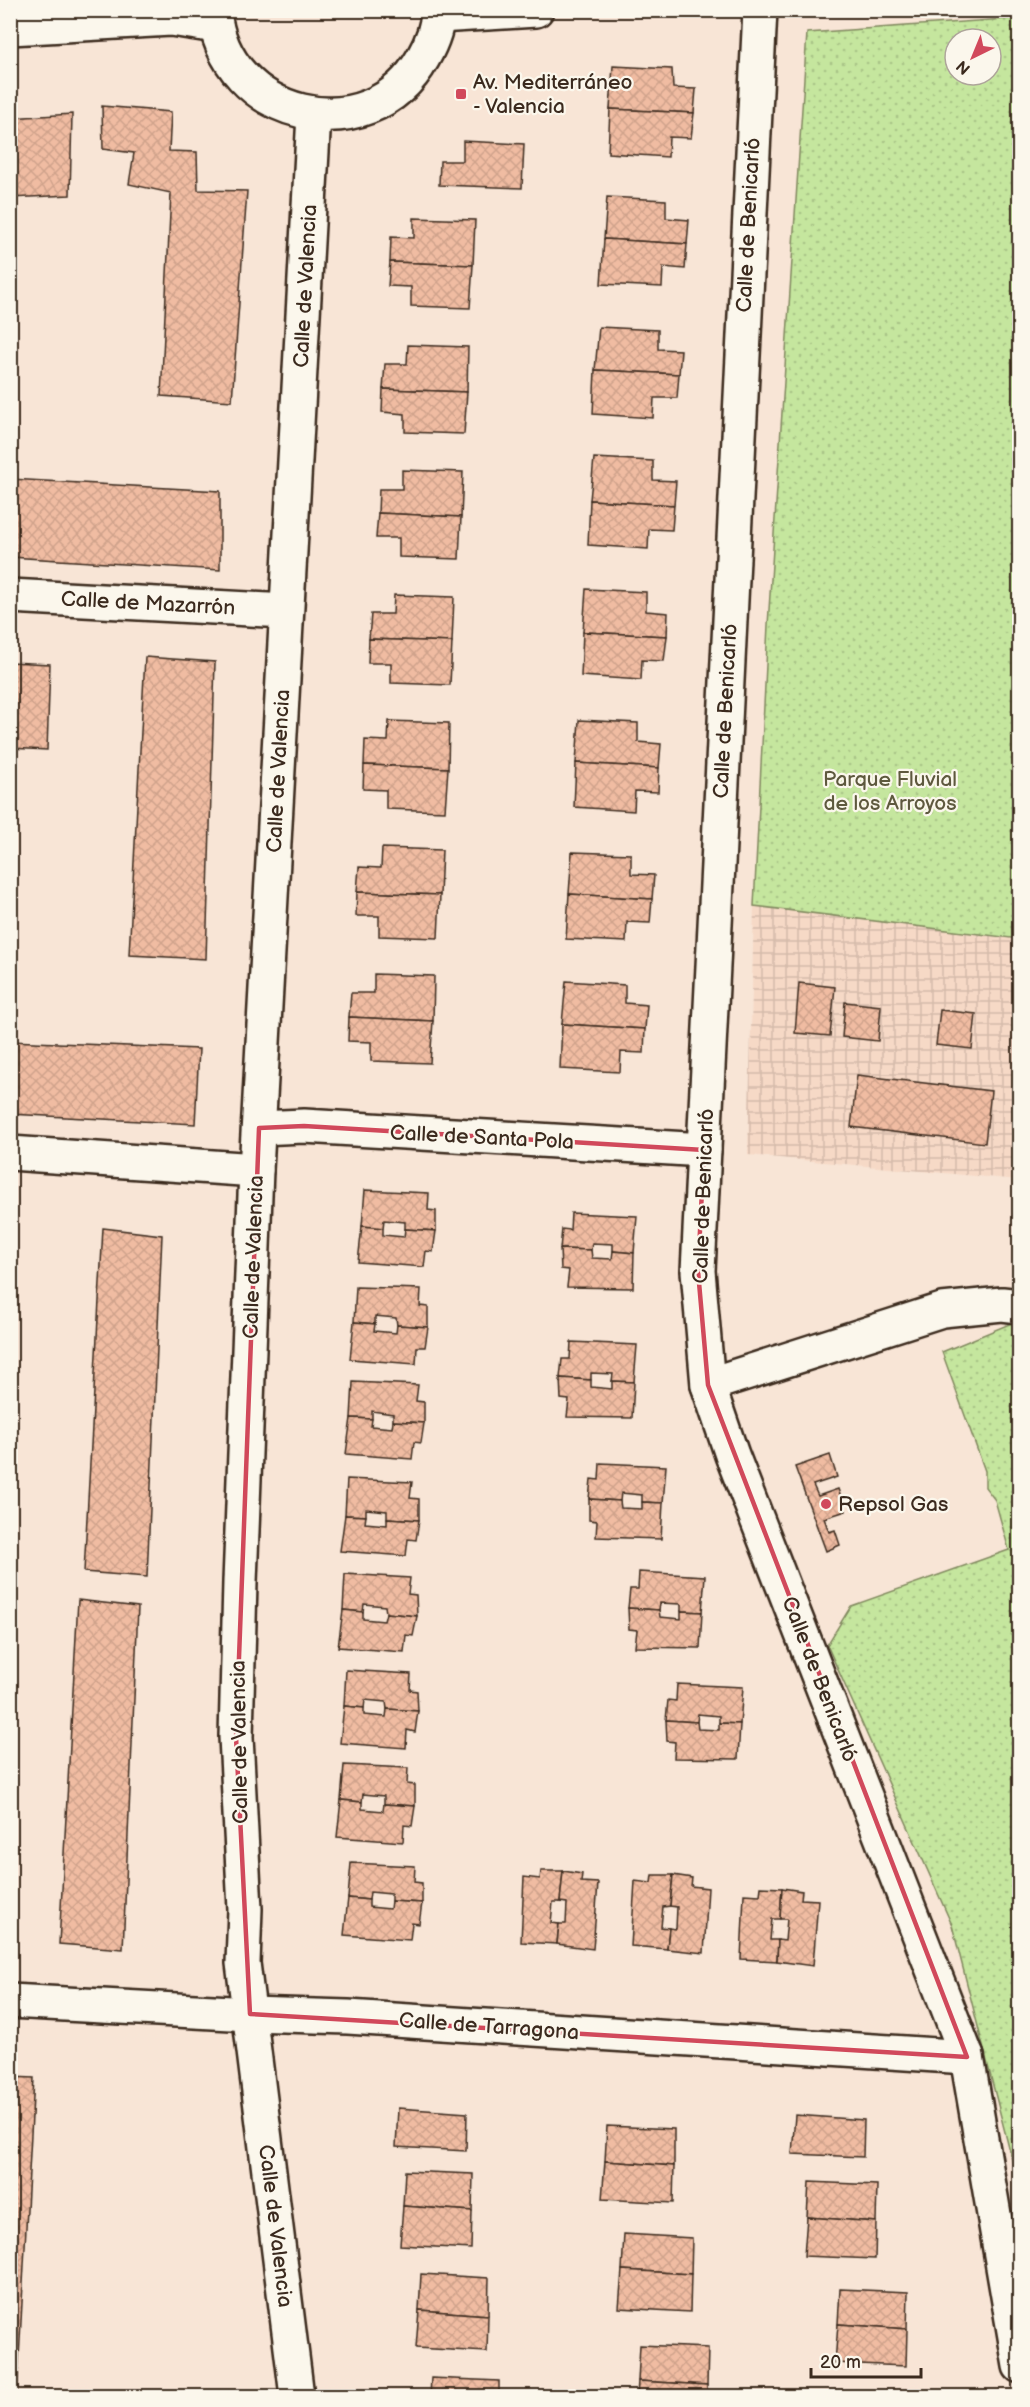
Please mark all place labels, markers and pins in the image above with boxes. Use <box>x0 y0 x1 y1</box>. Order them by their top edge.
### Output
place label: Av. Mediterráneo - Valencia <box>473 70 632 119</box>
marker: Av. Mediterráneo - Valencia <box>454 87 468 101</box>
place label: Repsol Gas <box>838 1492 948 1517</box>
marker: Repsol Gas <box>819 1497 833 1511</box>

